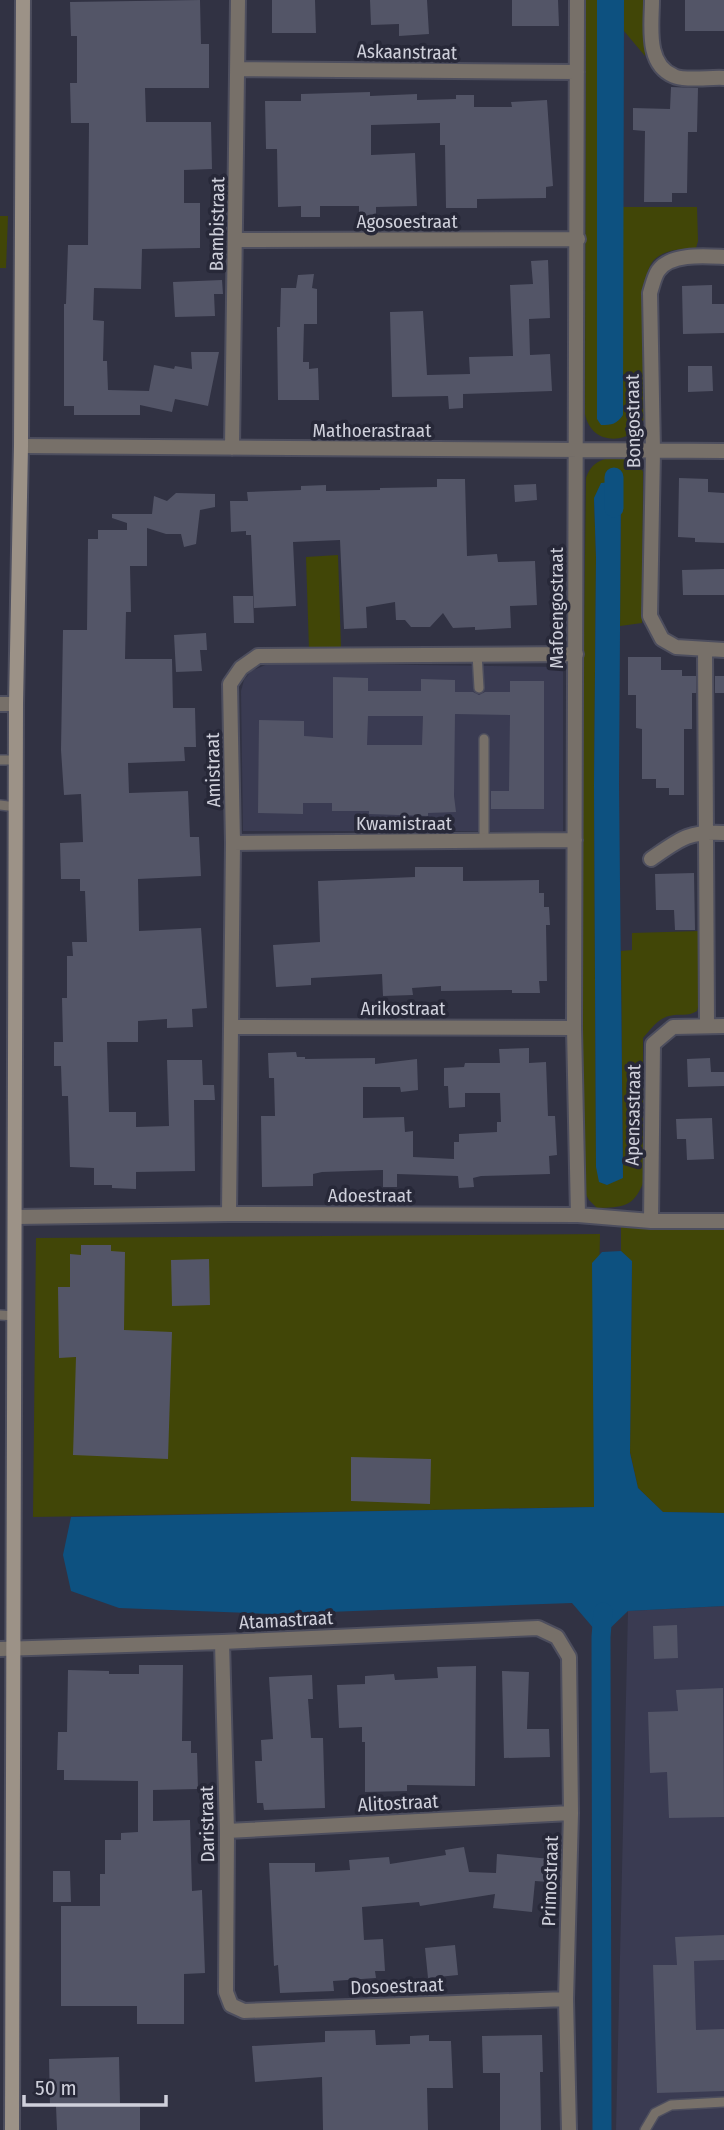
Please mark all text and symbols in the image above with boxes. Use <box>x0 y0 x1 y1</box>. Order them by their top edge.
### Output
street label: Askaanstraat <box>357 40 458 64</box>
street label: Bambistraat <box>205 176 229 271</box>
street label: Agosoestraat <box>356 210 458 233</box>
street label: Bongostraat <box>621 373 645 468</box>
street label: Mathoerastraat <box>313 419 432 442</box>
street label: Mafoengostraat <box>545 546 568 669</box>
street label: Amistraat <box>201 732 225 807</box>
street label: Kwamistraat <box>356 812 453 835</box>
street label: Arikostraat <box>360 997 446 1020</box>
street label: Apensastraat <box>621 1063 645 1166</box>
street label: Adoestraat <box>328 1184 413 1207</box>
street label: Atamastraat <box>238 1606 334 1634</box>
street label: Daristraat <box>195 1785 219 1863</box>
street label: Alitostraat <box>357 1789 440 1817</box>
street label: Primostraat <box>537 1834 563 1927</box>
street label: Dosoestraat <box>350 1973 445 1999</box>
scale bar <box>24 2064 166 2108</box>
text: 50 m <box>35 2075 77 2101</box>

